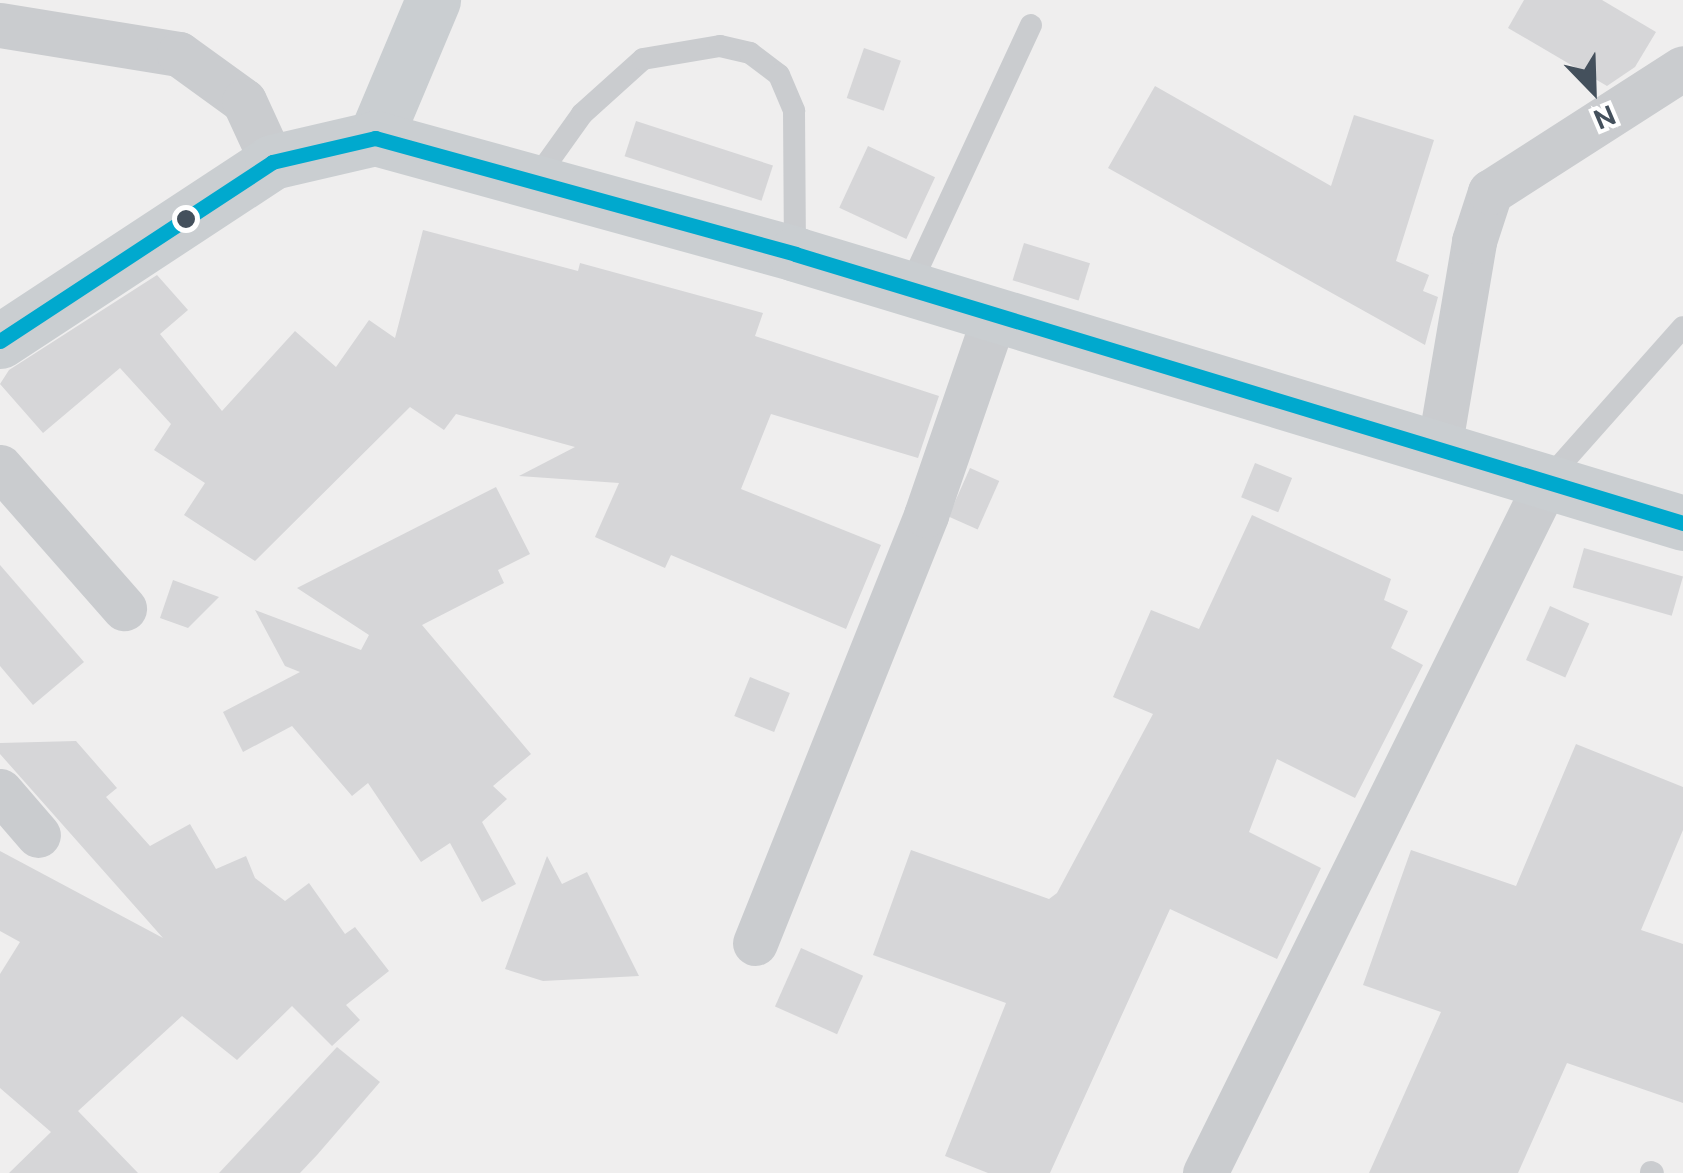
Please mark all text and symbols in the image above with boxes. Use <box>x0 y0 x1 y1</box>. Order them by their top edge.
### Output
north arrow <box>1543 40 1643 140</box>
text: N <box>1589 100 1621 136</box>
unlabelled marker <box>176 209 196 229</box>

